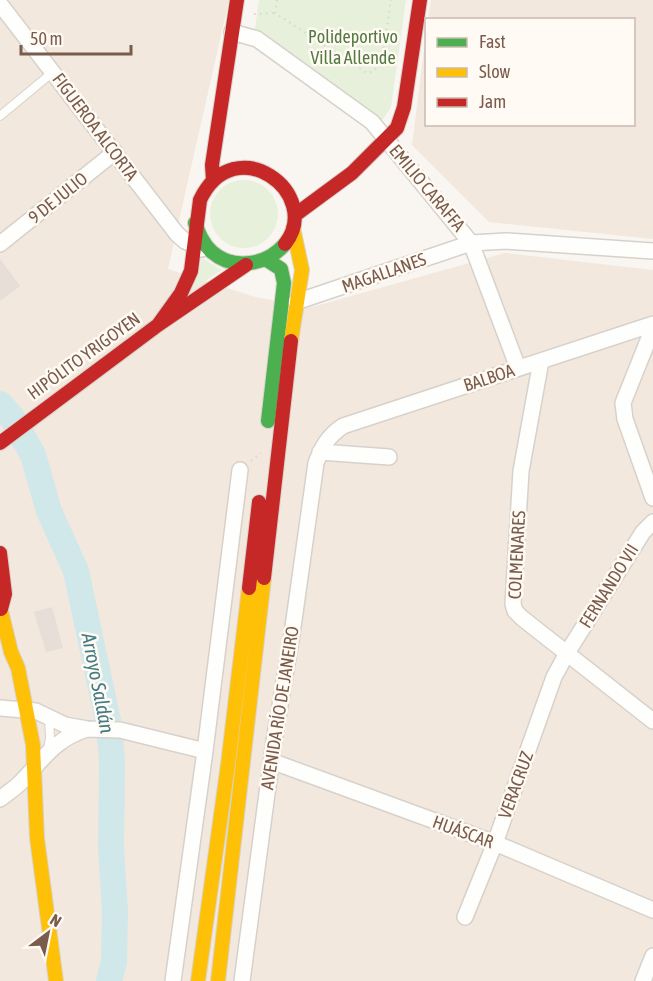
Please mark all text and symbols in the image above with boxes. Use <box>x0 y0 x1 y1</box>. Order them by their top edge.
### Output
scale bar <box>21 18 130 56</box>
legend <box>425 18 635 126</box>
park label: Polideportivo Villa Allende <box>308 26 398 68</box>
text: 50 m <box>30 28 62 49</box>
text: Fast <box>479 31 506 52</box>
text: Slow <box>479 61 510 82</box>
street label: FIGUEROA ALCORTA <box>48 69 143 185</box>
text: Jam <box>479 91 506 112</box>
street label: EMILIO CARAFFA <box>385 140 470 235</box>
street label: 9 DE JULIO <box>24 168 91 228</box>
street label: MAGALLANES <box>339 248 429 297</box>
street label: HIPÓLITO YRIGOYEN <box>23 308 144 403</box>
street label: BALBOA <box>461 359 517 396</box>
street label: COLMENARES <box>504 510 529 600</box>
street label: FERNANDO VII <box>574 540 643 632</box>
street label: AVENIDA RÍO DE JANEIRO <box>256 625 303 791</box>
water label: Arroyo Saldán <box>77 630 120 735</box>
street label: VERACRUZ <box>494 748 537 821</box>
street label: HUÁSCAR <box>430 811 497 852</box>
north arrow <box>18 903 78 963</box>
text: N <box>47 910 65 930</box>

